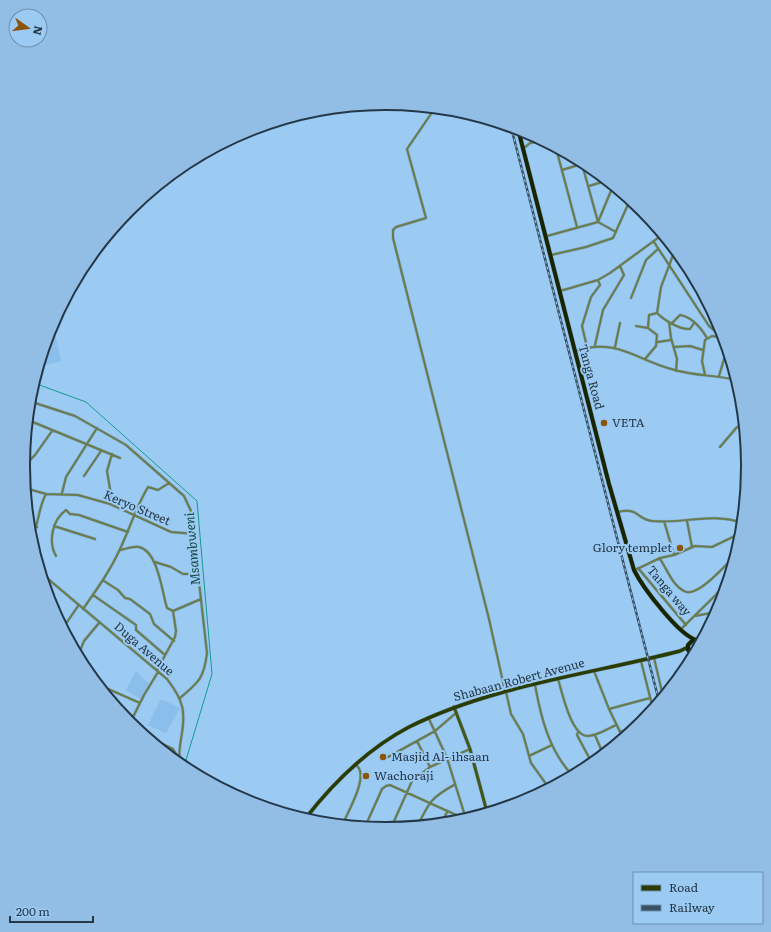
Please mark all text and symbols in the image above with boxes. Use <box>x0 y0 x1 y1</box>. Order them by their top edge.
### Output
north arrow <box>8 8 48 48</box>
text: N <box>30 24 48 37</box>
street label: Tanga Road <box>575 342 609 412</box>
place label: VETA <box>612 413 645 431</box>
marker: VETA <box>599 418 609 428</box>
street label: Keryo Street <box>101 485 174 529</box>
water label: Msambweni <box>179 512 204 586</box>
place label: Glory templet <box>593 538 672 556</box>
marker: Glory templet <box>675 543 685 553</box>
street label: Tanga way <box>643 561 696 619</box>
street label: Duga Avenue <box>111 617 179 679</box>
street label: Shabaan Robert Avenue <box>451 653 586 705</box>
place label: Masjid Al- ihsaan <box>391 747 490 765</box>
marker: Masjid Al- ihsaan <box>378 752 388 762</box>
place label: Wachoraji <box>374 766 434 784</box>
marker: Wachoraji <box>361 771 371 781</box>
legend <box>633 872 763 924</box>
text: Road <box>669 878 699 896</box>
scale bar <box>10 898 93 924</box>
text: Railway <box>669 898 715 916</box>
text: 200 m <box>16 902 50 920</box>

